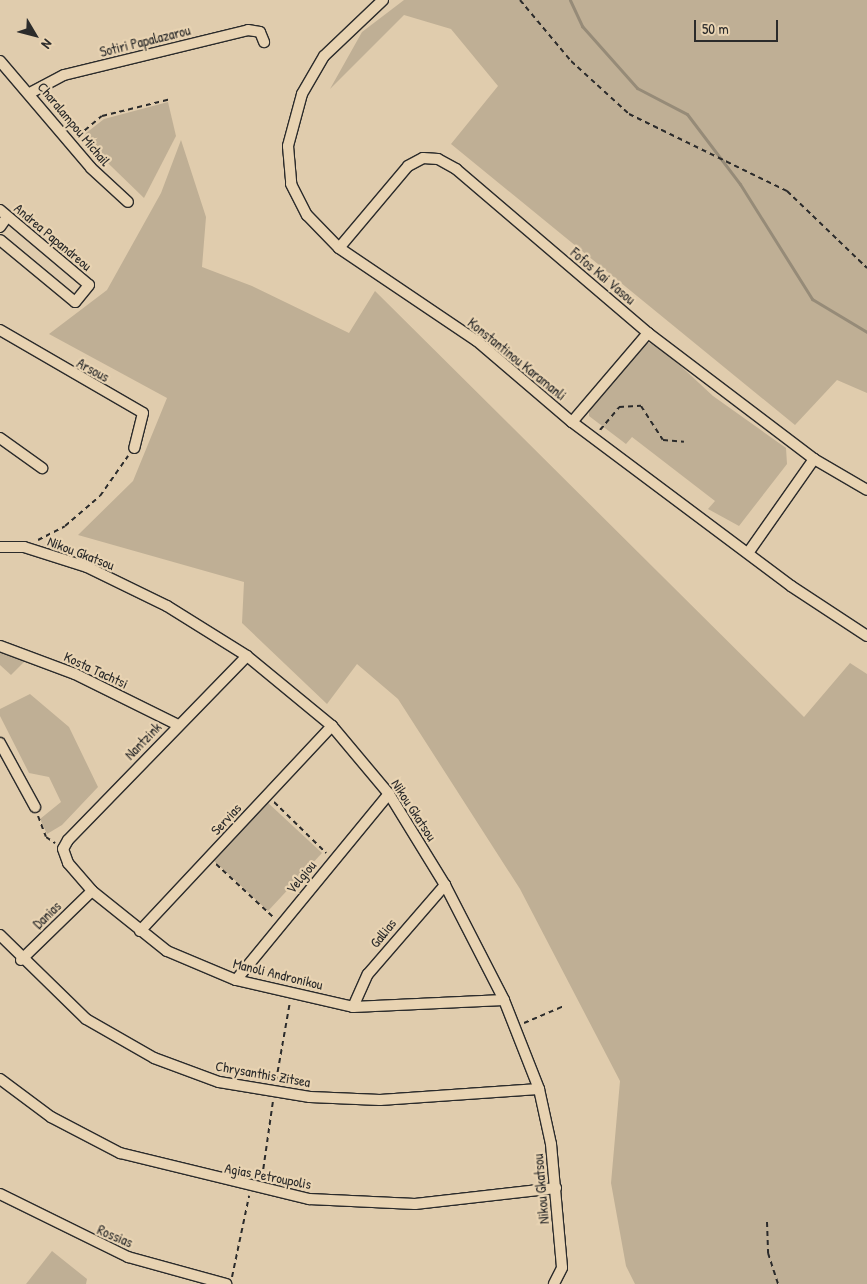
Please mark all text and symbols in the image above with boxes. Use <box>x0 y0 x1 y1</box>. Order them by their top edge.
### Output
north arrow <box>10 10 60 60</box>
scale bar <box>697 10 781 42</box>
text: 50 m <box>702 18 729 39</box>
street label: Sotiri Papalazarou <box>98 22 192 60</box>
text: N <box>38 36 57 53</box>
street label: Charalampou Michail <box>34 79 114 169</box>
street label: Andrea Papandreou <box>11 200 95 274</box>
street label: Fofos Kai Vasou <box>567 244 639 308</box>
street label: Konstantinou Karamanli <box>464 314 570 404</box>
street label: Arsous <box>74 355 112 385</box>
street label: Nikou Gkatsou <box>45 533 117 573</box>
street label: Kosta Tachtsi <box>61 648 131 692</box>
street label: Nantzink <box>121 719 165 763</box>
street label: Nikou Gkatsou <box>388 776 440 844</box>
street label: Servias <box>207 800 245 838</box>
street label: Velgiou <box>282 857 320 897</box>
street label: Danias <box>29 898 65 932</box>
street label: Gallias <box>366 915 400 951</box>
street label: Manoli Andronikou <box>231 955 325 993</box>
street label: Chrysanthis Zitsea <box>214 1057 312 1091</box>
street label: Nikou Gkatsou <box>530 1153 552 1225</box>
street label: Agias Petroupolis <box>223 1159 313 1193</box>
street label: Rossias <box>95 1221 135 1251</box>

